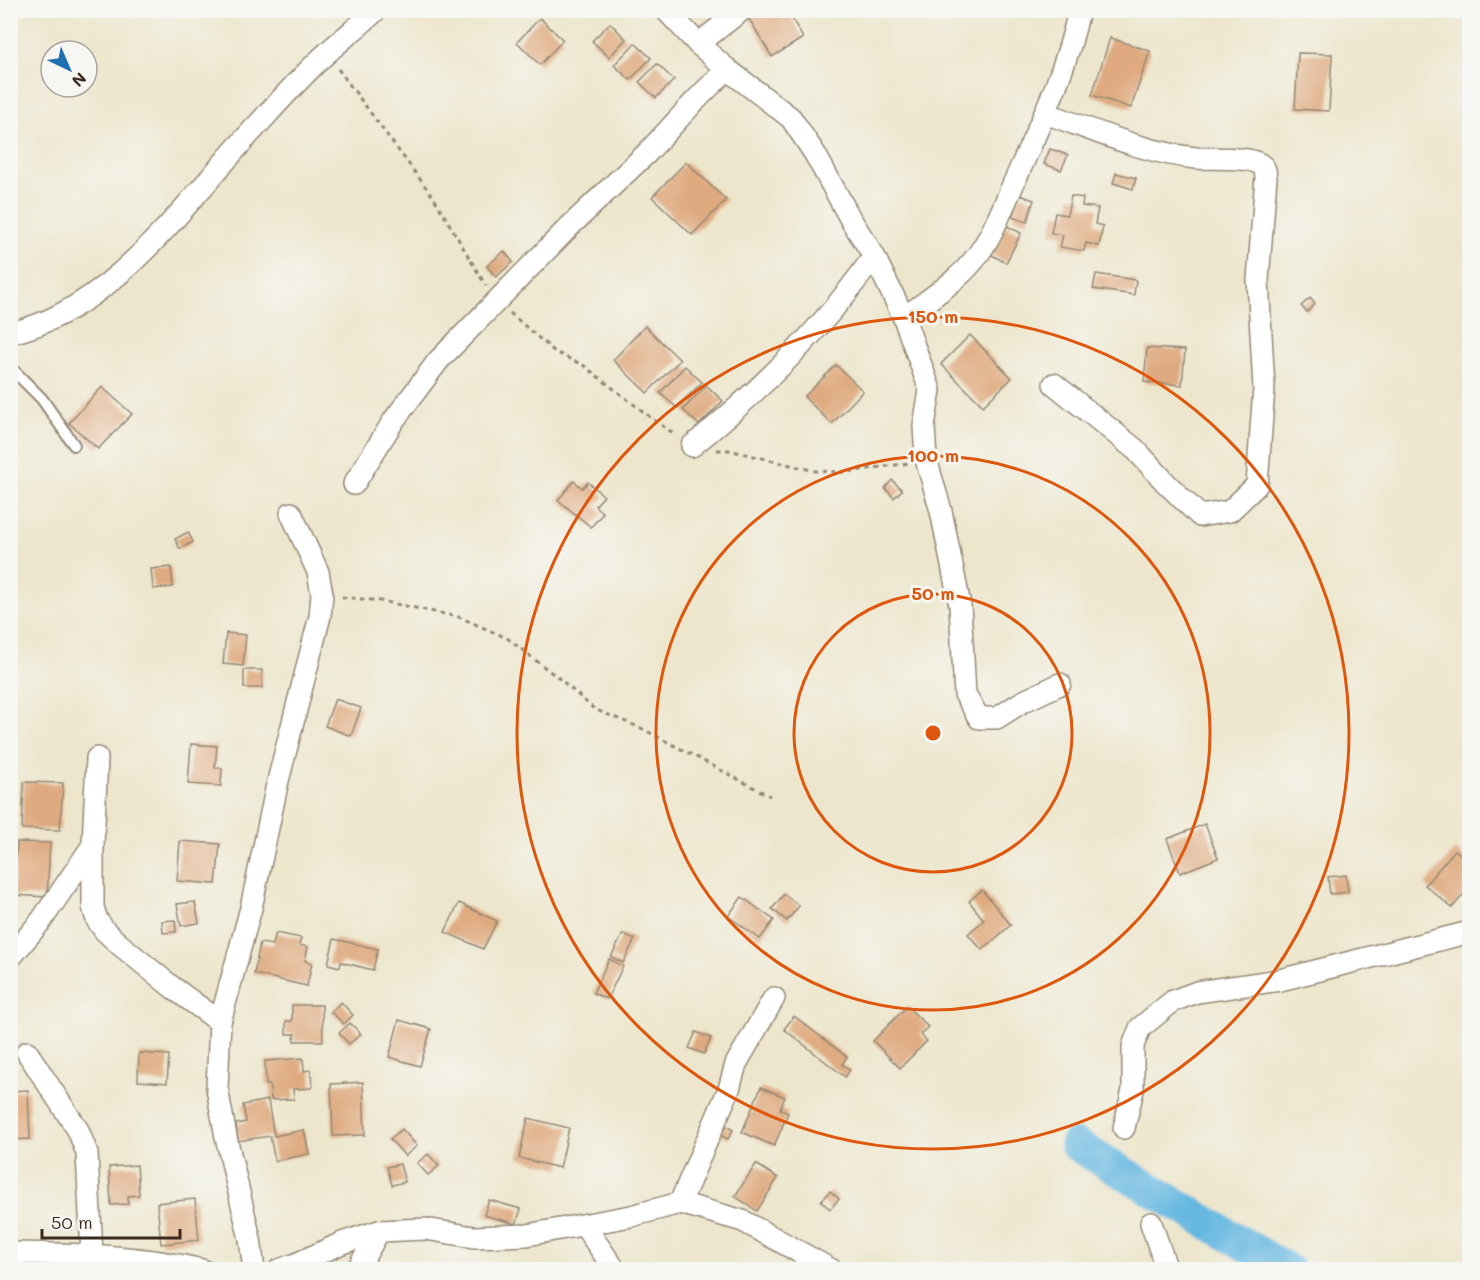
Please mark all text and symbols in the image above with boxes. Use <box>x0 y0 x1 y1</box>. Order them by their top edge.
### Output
north arrow <box>39 39 99 99</box>
text: N <box>68 68 91 92</box>
text: 150 m <box>908 304 958 328</box>
text: 100 m <box>907 443 959 467</box>
text: 50 m <box>912 581 954 605</box>
centre of rings <box>923 723 943 743</box>
scale bar <box>42 1202 180 1240</box>
text: 50 m <box>51 1210 93 1234</box>

